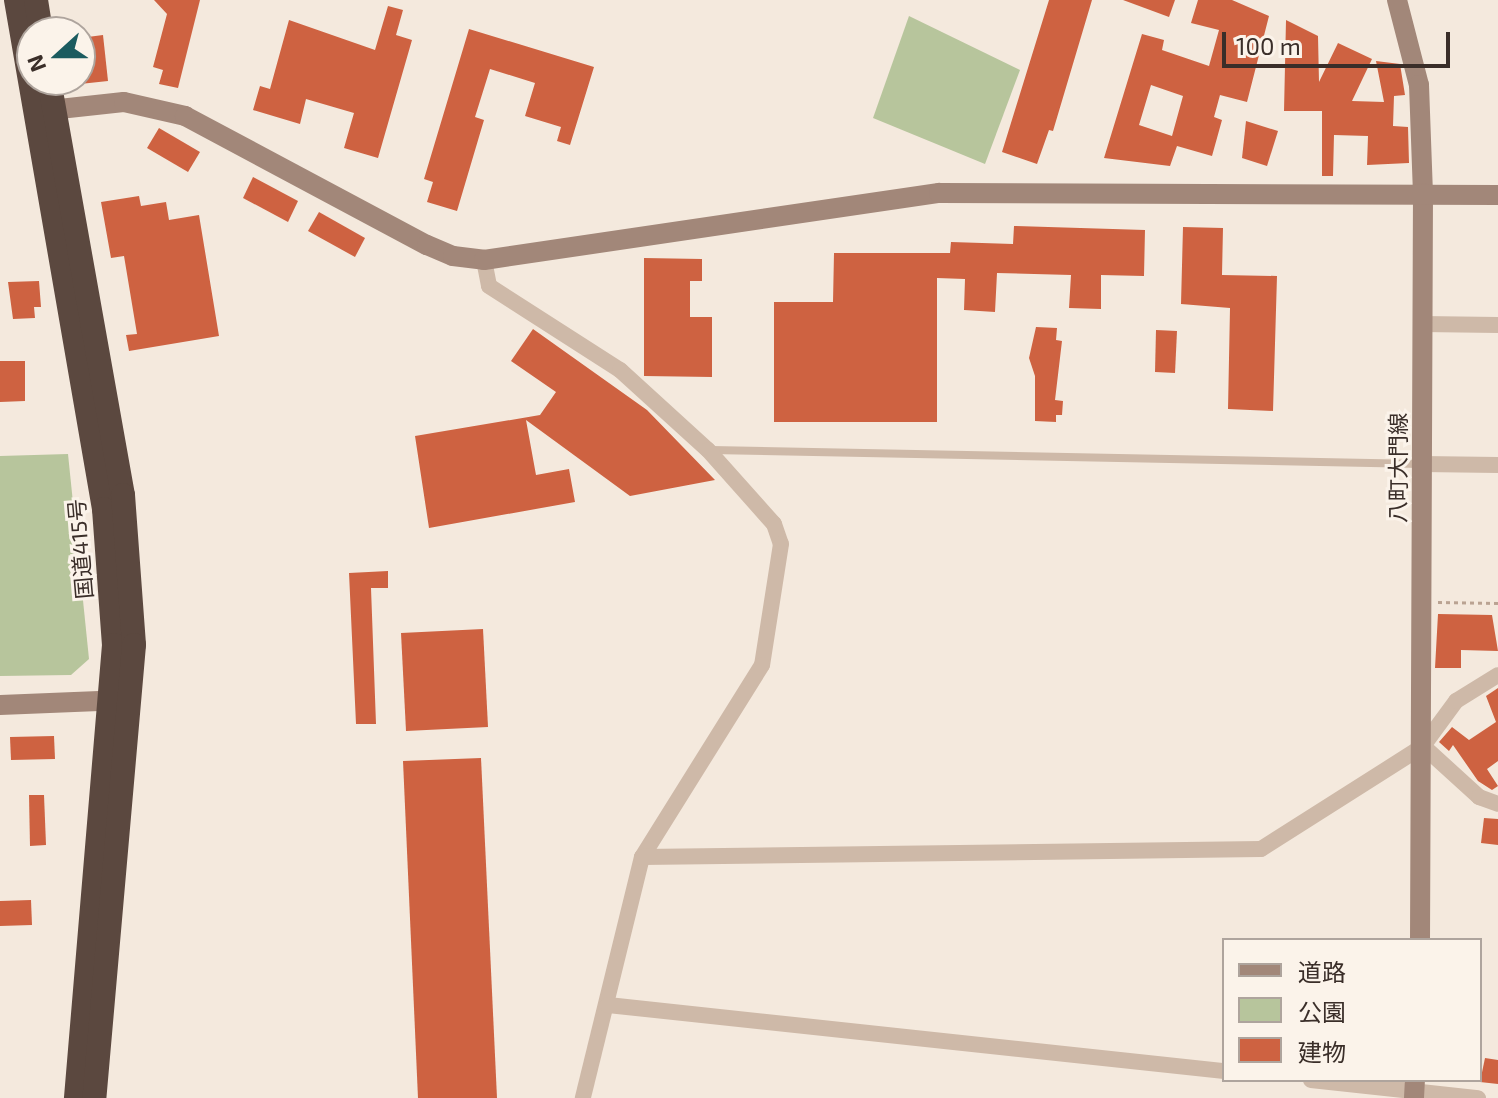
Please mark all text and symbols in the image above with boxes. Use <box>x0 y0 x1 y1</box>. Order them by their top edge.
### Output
north arrow <box>16 16 96 96</box>
scale bar <box>1226 16 1454 66</box>
text: 100 m <box>1236 31 1301 60</box>
text: N <box>20 52 50 76</box>
street label: 八町大門線 <box>1385 413 1411 523</box>
street label: 国道415号 <box>62 498 98 600</box>
legend <box>1222 938 1482 1082</box>
text: 道路 <box>1298 957 1346 986</box>
text: 公園 <box>1298 997 1346 1026</box>
text: 建物 <box>1298 1037 1346 1066</box>

